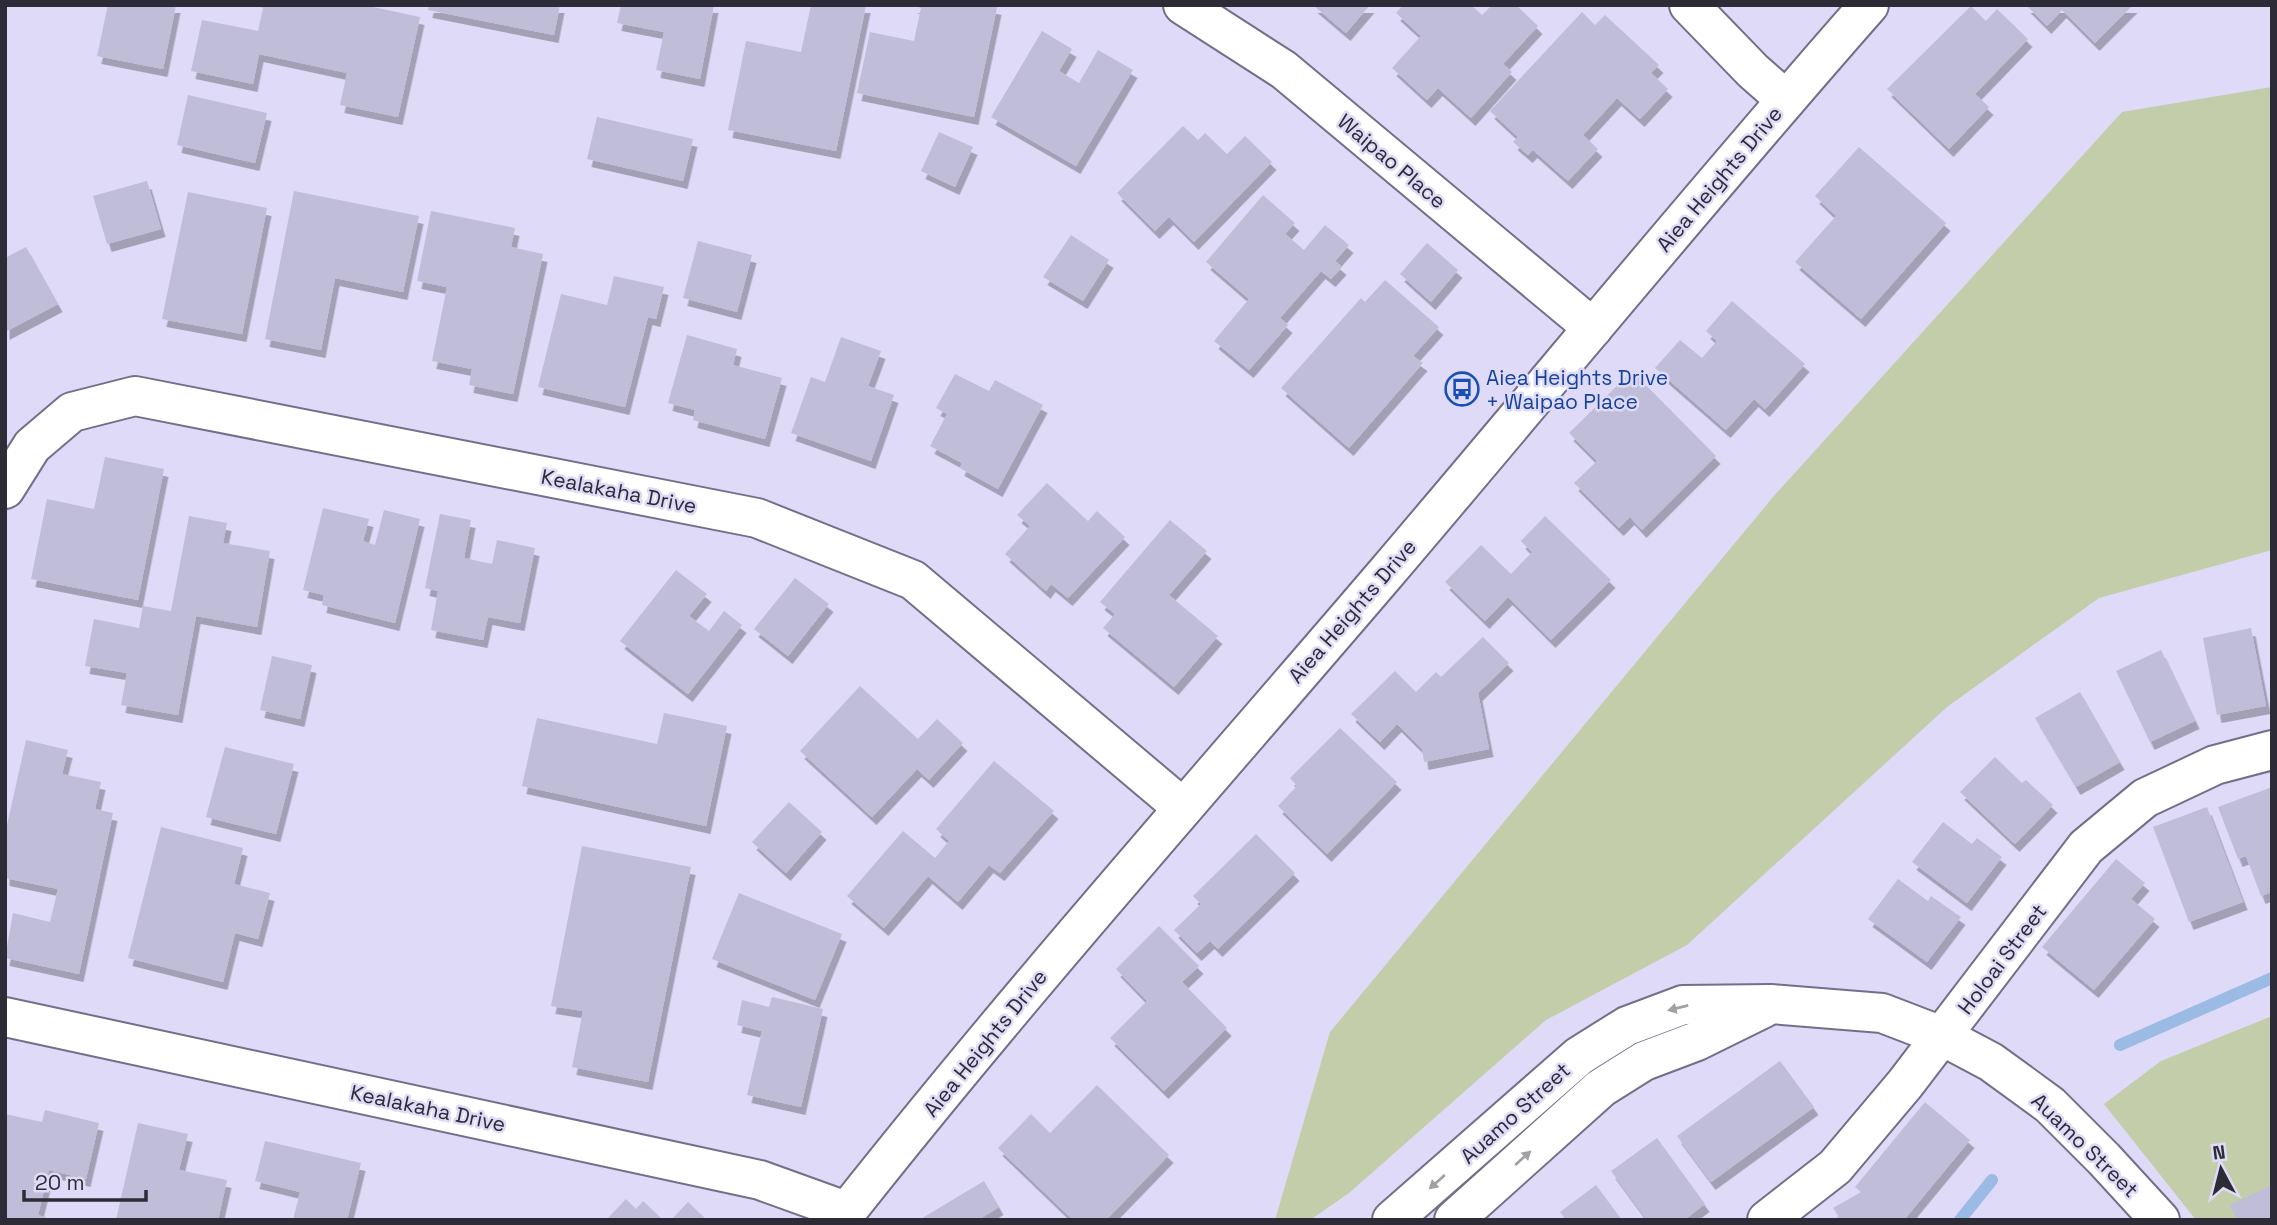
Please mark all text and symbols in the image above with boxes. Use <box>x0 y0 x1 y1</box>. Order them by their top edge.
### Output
street label: Aiea Heights Drive <box>1650 101 1788 257</box>
street label: Waipao Place <box>1332 108 1452 214</box>
place label: Aiea Heights Drive + Waipao Place <box>1486 364 1668 415</box>
bus stop icon: Aiea Heights Drive + Waipao Place <box>1443 370 1481 408</box>
street label: Kealakaha Drive <box>539 463 699 519</box>
street label: Aiea Heights Drive <box>1282 533 1422 689</box>
street label: Holoai Street <box>1952 898 2052 1020</box>
street label: Aiea Heights Drive <box>917 964 1053 1122</box>
one-way arrow <box>1667 1003 1689 1014</box>
street label: Auamo Street <box>1454 1057 1576 1169</box>
street label: Kealakaha Drive <box>348 1078 508 1138</box>
street label: Auamo Street <box>2026 1087 2144 1203</box>
north arrow <box>2186 1134 2256 1204</box>
text: N <box>2211 1139 2227 1166</box>
one-way arrow <box>1514 1150 1532 1166</box>
scale bar <box>24 1158 147 1202</box>
text: 20 m <box>35 1169 85 1196</box>
one-way arrow <box>1428 1174 1446 1190</box>

